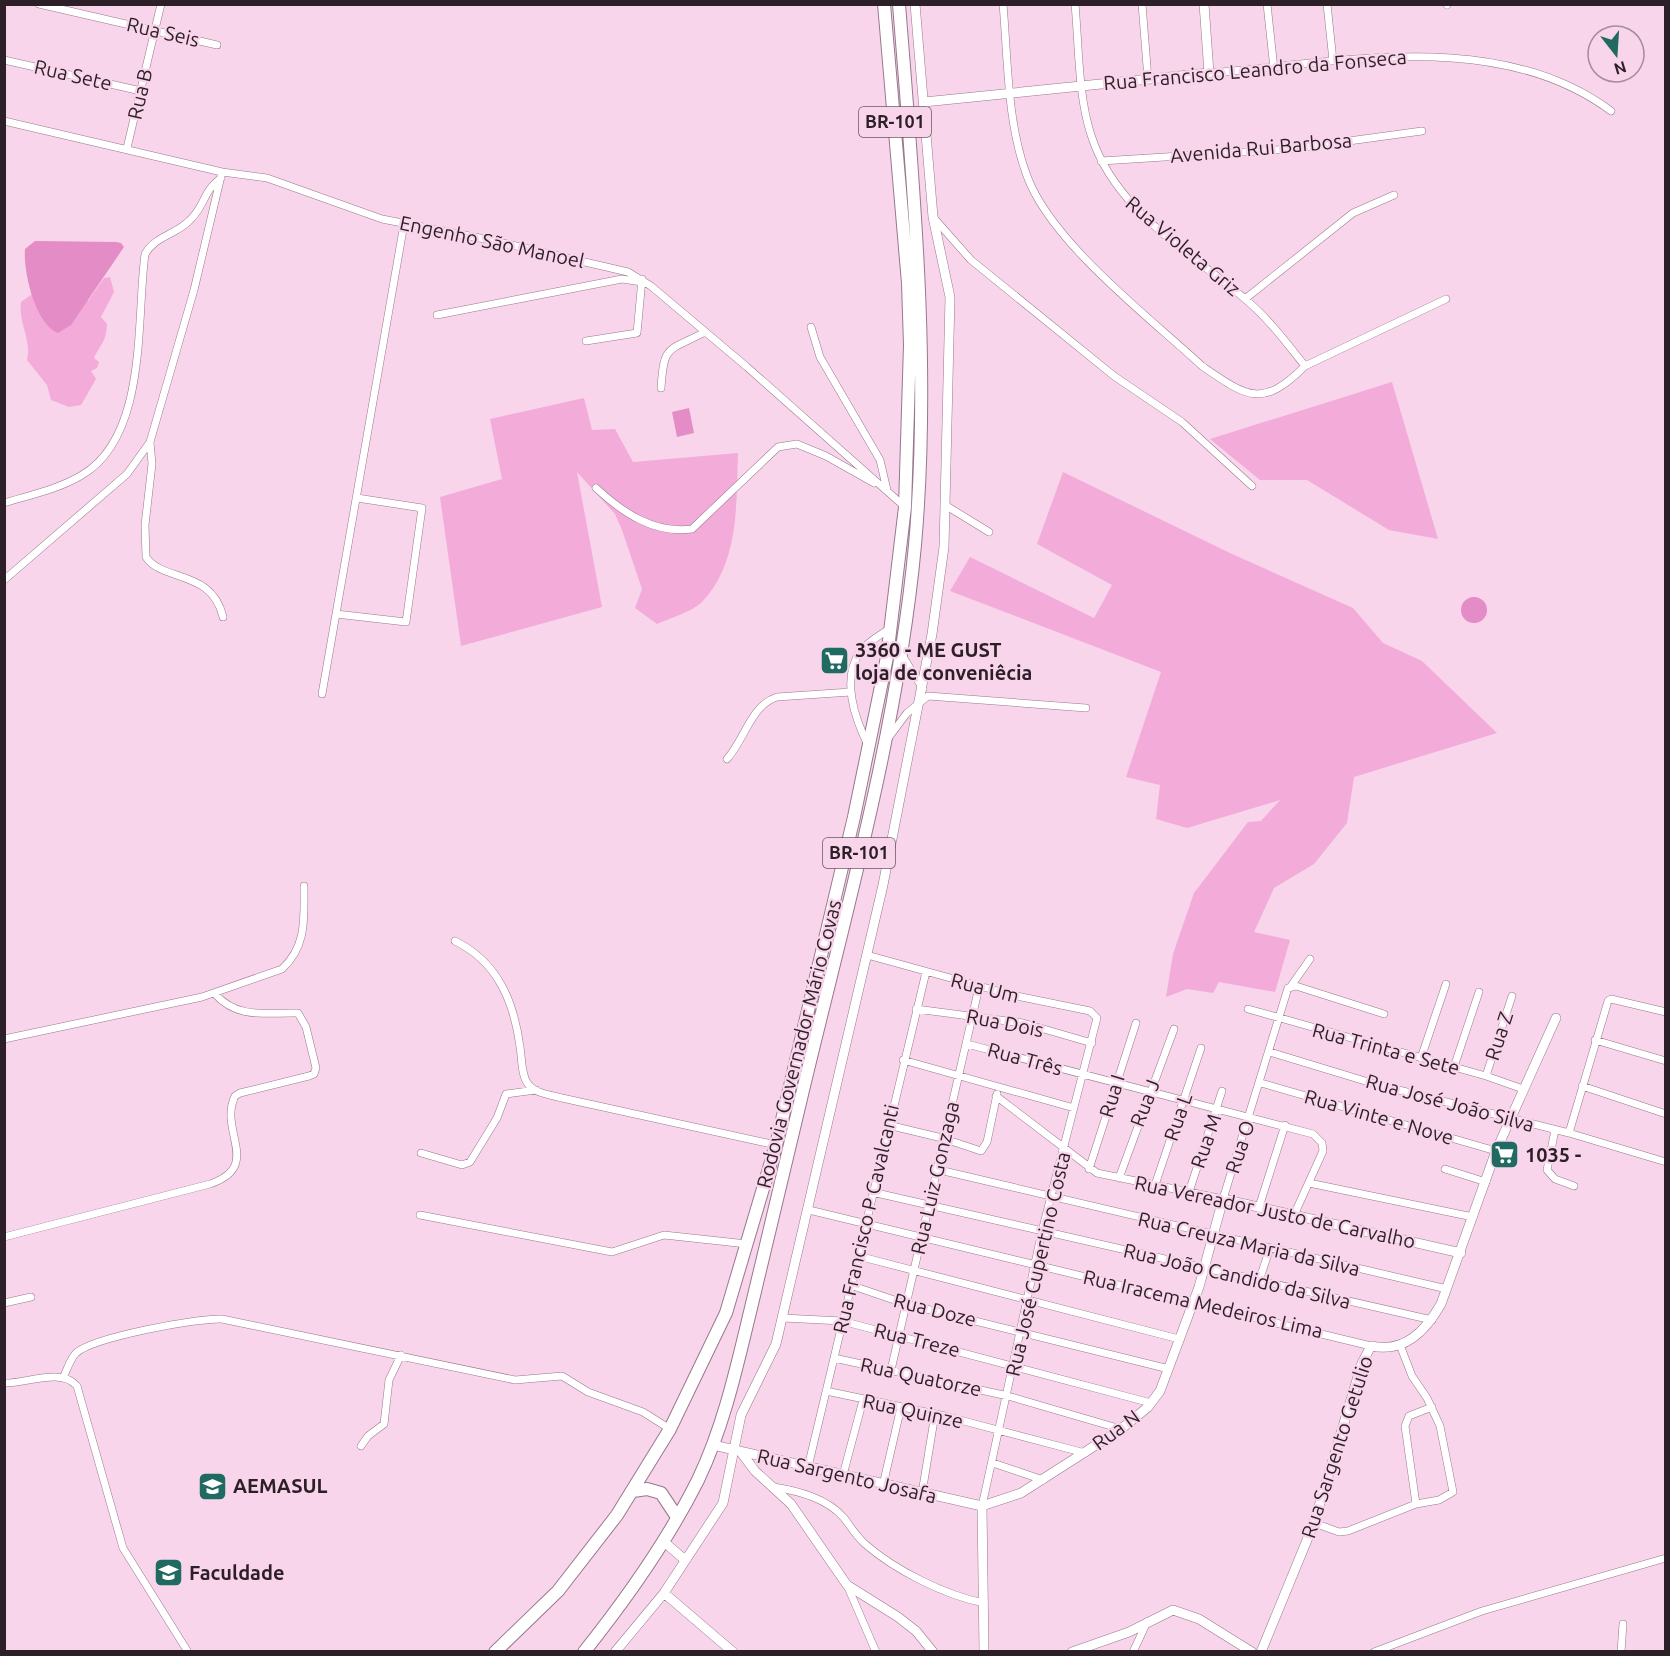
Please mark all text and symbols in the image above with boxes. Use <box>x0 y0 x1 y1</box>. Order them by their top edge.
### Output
street label: Rua Seis <box>125 12 202 51</box>
north arrow <box>1586 24 1646 84</box>
street label: Rua Francisco Leandro da Fonseca <box>1102 45 1408 94</box>
street label: Rua Sete <box>32 54 114 95</box>
text: N <box>1612 58 1629 79</box>
street label: Rua B <box>123 66 157 122</box>
road number: BR-101 <box>859 107 931 137</box>
street label: Avenida Rui Barbosa <box>1169 128 1353 167</box>
street label: Rua Violeta Griz <box>1121 191 1245 300</box>
street label: Engenho São Manoel <box>398 211 587 272</box>
place label: 3360 - ME GUST loja de conveniêcia <box>855 638 1032 684</box>
supermarket icon: 3360 - ME GUST loja de conveniêcia <box>818 645 850 677</box>
road number: BR-101 <box>823 838 895 868</box>
street label: Rodovia Governador Mário Covas <box>751 897 846 1190</box>
street label: Rua Um <box>949 968 1022 1007</box>
street label: Rua Dois <box>965 1004 1046 1041</box>
street label: Rua Z <box>1480 1008 1517 1063</box>
street label: Rua Trinta e Sete <box>1310 1018 1462 1079</box>
street label: Rua Três <box>985 1038 1065 1080</box>
street label: Rua José João Silva <box>1363 1069 1537 1136</box>
street label: Rua I <box>1094 1072 1129 1120</box>
street label: Rua J <box>1125 1076 1164 1130</box>
street label: Rua Vinte e Nove <box>1302 1084 1456 1149</box>
street label: Rua L <box>1159 1090 1196 1144</box>
street label: Rua Luiz Gonzaga <box>906 1099 963 1257</box>
street label: Rua Francisco P Cavalcanti <box>828 1102 903 1336</box>
street label: Rua M <box>1186 1111 1226 1171</box>
street label: Rua O <box>1220 1117 1259 1176</box>
supermarket icon: 1035 - <box>1488 1139 1520 1171</box>
place label: 1035 - <box>1525 1143 1582 1166</box>
street label: Rua José Cupertino Costa <box>1000 1149 1075 1378</box>
street label: Rua Vereador Justo de Carvalho <box>1133 1170 1418 1253</box>
street label: Rua Creuza Maria da Silva <box>1136 1207 1362 1280</box>
street label: Rua João Candido da Silva <box>1121 1238 1353 1313</box>
street label: Rua Iracema Medeiros Lima <box>1081 1265 1325 1342</box>
street label: Rua Doze <box>891 1288 979 1331</box>
street label: Rua Treze <box>872 1318 963 1361</box>
street label: Rua Quatorze <box>858 1352 984 1401</box>
street label: Rua Sargento Getulio <box>1296 1353 1377 1541</box>
street label: Rua Quinze <box>861 1389 965 1432</box>
street label: Rua N <box>1087 1405 1144 1454</box>
street label: Rua Sargento Josafa <box>755 1444 939 1507</box>
school or university icon: AEMASUL <box>196 1470 228 1502</box>
place label: AEMASUL <box>233 1474 328 1497</box>
school or university icon: Faculdade <box>152 1557 184 1589</box>
place label: Faculdade <box>189 1561 284 1584</box>

